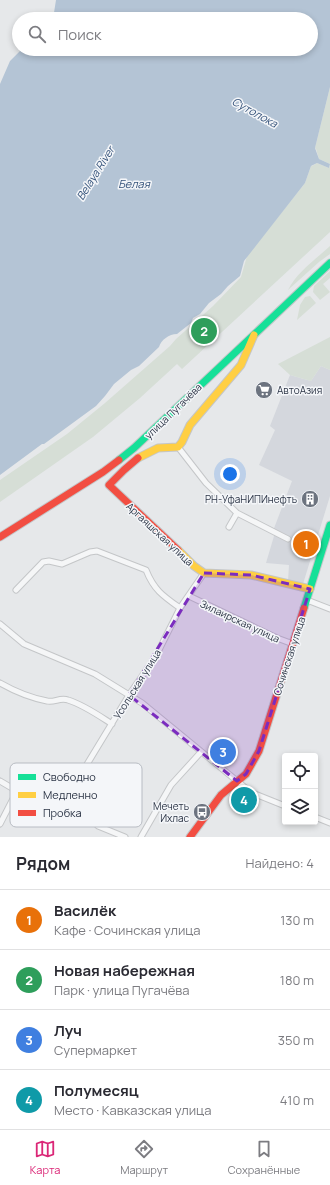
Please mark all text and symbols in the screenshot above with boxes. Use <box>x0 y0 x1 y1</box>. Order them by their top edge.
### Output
search box <box>12 12 318 56</box>
icon: search <box>26 23 48 45</box>
text: Поиск <box>58 24 102 45</box>
water label: Сутолока <box>229 93 281 131</box>
water label: Belaya River <box>73 142 119 203</box>
water label: Белая <box>118 176 151 191</box>
pin: 2 <box>191 316 217 346</box>
street label: улица Пугачёва <box>141 380 205 442</box>
supermarket icon: АвтоАзия <box>254 380 274 400</box>
place label: АвтоАзия <box>277 383 322 397</box>
your location <box>220 464 240 484</box>
building icon: РН-УфаНИПИнефть <box>300 489 320 509</box>
place label: РН-УфаНИПИнефть <box>205 492 297 506</box>
street label: Аргаяшская улица <box>123 499 197 569</box>
pin: 1 <box>293 529 319 559</box>
street label: Зилаирская улица <box>198 596 282 646</box>
street label: Сочинская улица <box>270 615 308 697</box>
street label: Усольская улица <box>110 647 164 721</box>
pin: 3 <box>210 737 236 767</box>
map controls <box>282 753 318 825</box>
button: locate <box>282 753 318 789</box>
legend <box>10 763 142 827</box>
text: Свободно <box>43 769 96 784</box>
pin: 4 <box>231 785 257 815</box>
text: Медленно <box>43 787 98 802</box>
button: layers <box>282 789 318 825</box>
place label: Мечеть Ихлас <box>153 799 189 825</box>
bus stop icon: Мечеть Ихлас <box>192 802 212 822</box>
text: Пробка <box>43 805 82 820</box>
text: Рядом <box>16 852 70 875</box>
text: Найдено: 4 <box>246 854 314 872</box>
text: Василёк <box>54 900 116 921</box>
text: 1 <box>26 911 32 929</box>
text: 130 m <box>280 911 314 929</box>
text: Кафе · Сочинская улица <box>54 921 201 939</box>
text: Новая набережная <box>54 960 195 981</box>
text: 2 <box>25 971 33 989</box>
text: 180 m <box>280 971 314 989</box>
text: Парк · улица Пугачёва <box>54 981 190 999</box>
text: Луч <box>54 1020 82 1041</box>
text: 3 <box>25 1031 33 1049</box>
text: 350 m <box>278 1031 314 1049</box>
text: Супермаркет <box>54 1041 137 1059</box>
text: Полумесяц <box>54 1080 139 1101</box>
text: 4 <box>25 1091 33 1109</box>
text: 410 m <box>280 1091 314 1109</box>
text: Место · Кавказская улица <box>54 1101 211 1119</box>
tab: Карта <box>30 1138 60 1177</box>
tab: Маршрут <box>120 1138 168 1177</box>
tab: Сохранённые <box>228 1138 300 1177</box>

